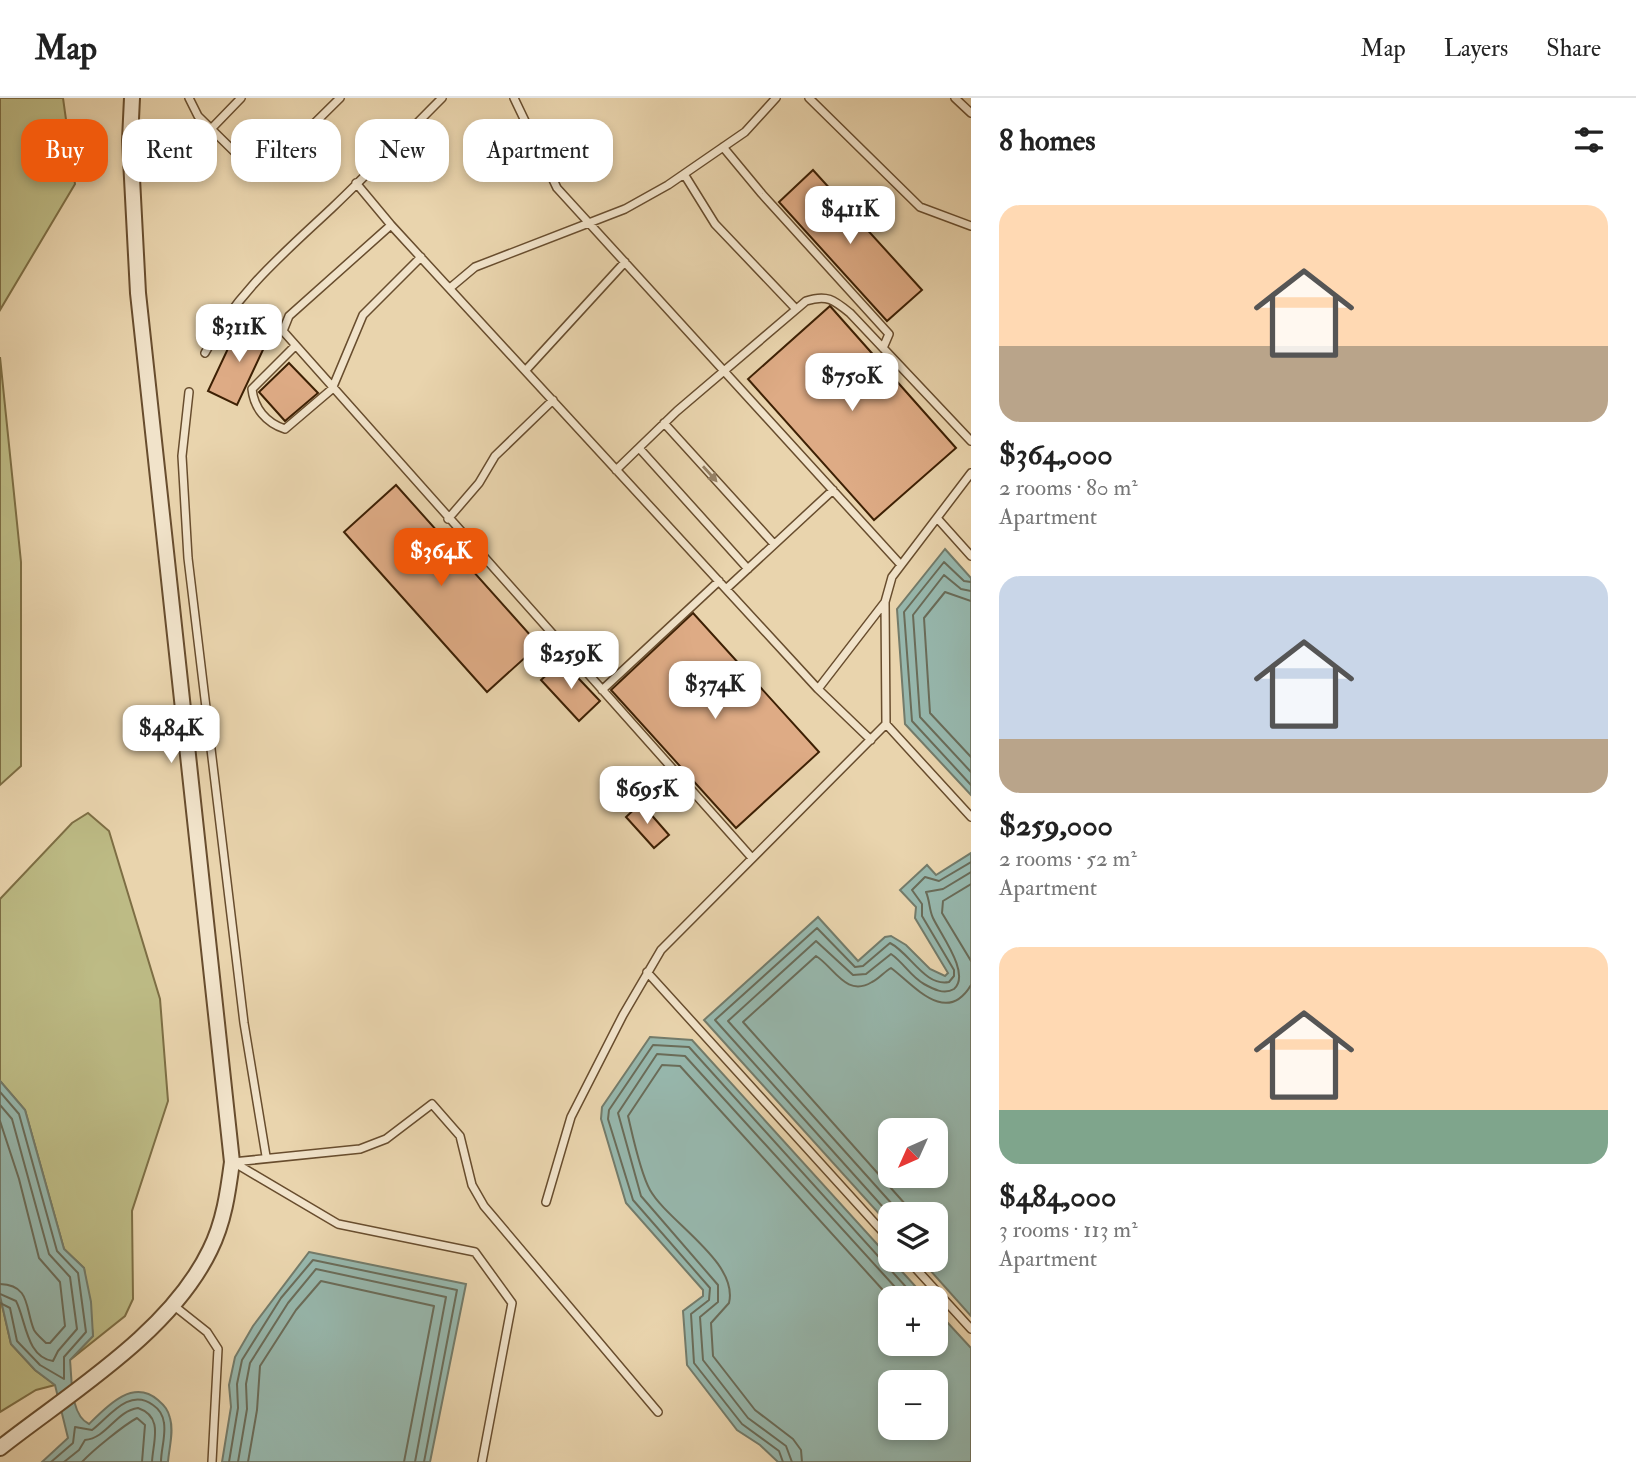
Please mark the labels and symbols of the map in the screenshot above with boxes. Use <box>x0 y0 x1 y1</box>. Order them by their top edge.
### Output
pin: $411K <box>801 186 899 246</box>
pin: $311K <box>190 304 288 364</box>
pin: $750K <box>803 354 901 413</box>
one-way arrow <box>702 465 718 482</box>
pin: $364K <box>392 528 490 588</box>
pin: $259K <box>522 632 620 691</box>
pin: $374K <box>666 662 764 721</box>
pin: $484K <box>122 706 220 765</box>
pin: $695K <box>598 766 696 826</box>
north arrow <box>878 1118 948 1188</box>

